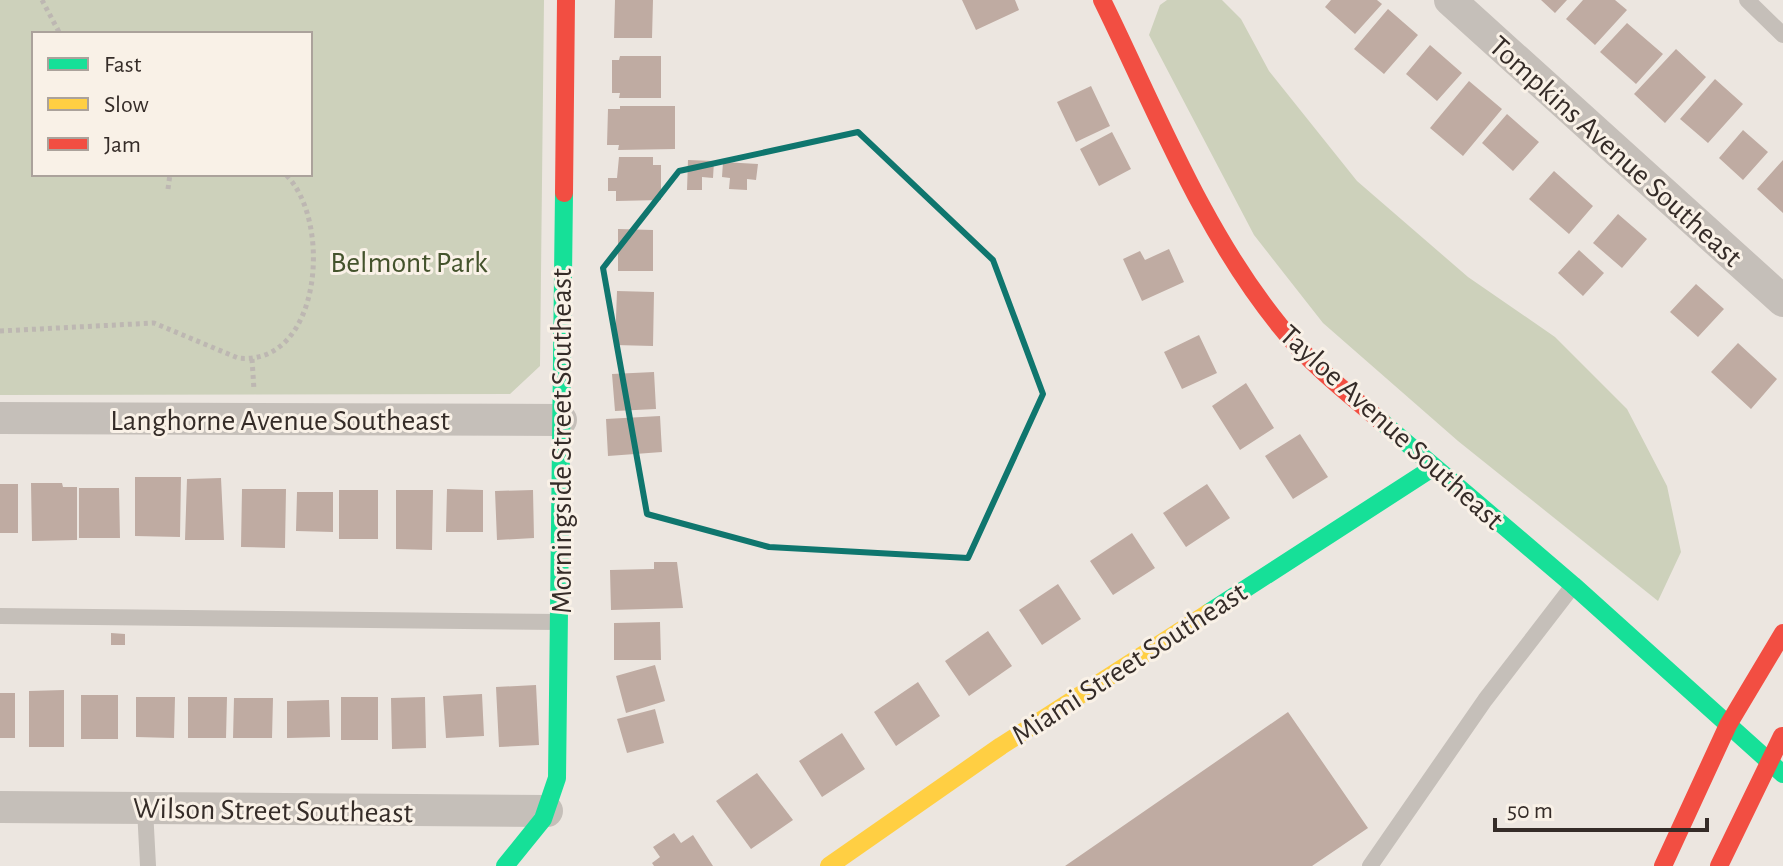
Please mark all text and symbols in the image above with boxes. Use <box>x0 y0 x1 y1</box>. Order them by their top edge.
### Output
street label: Tompkins Avenue Southeast <box>1483 31 1748 273</box>
legend <box>32 32 312 176</box>
text: Fast <box>104 53 142 77</box>
text: Slow <box>104 93 149 117</box>
text: Jam <box>104 133 141 157</box>
park label: Belmont Park <box>330 248 488 278</box>
street label: Morningside Street Southeast <box>547 268 577 614</box>
street label: Tayloe Avenue Southeast <box>1274 320 1509 536</box>
street label: Langhorne Avenue Southeast <box>110 406 450 436</box>
street label: Miami Street Southeast <box>1007 577 1253 751</box>
scale bar <box>1495 782 1707 832</box>
street label: Wilson Street Southeast <box>133 794 414 828</box>
text: 50 m <box>1507 799 1553 823</box>

